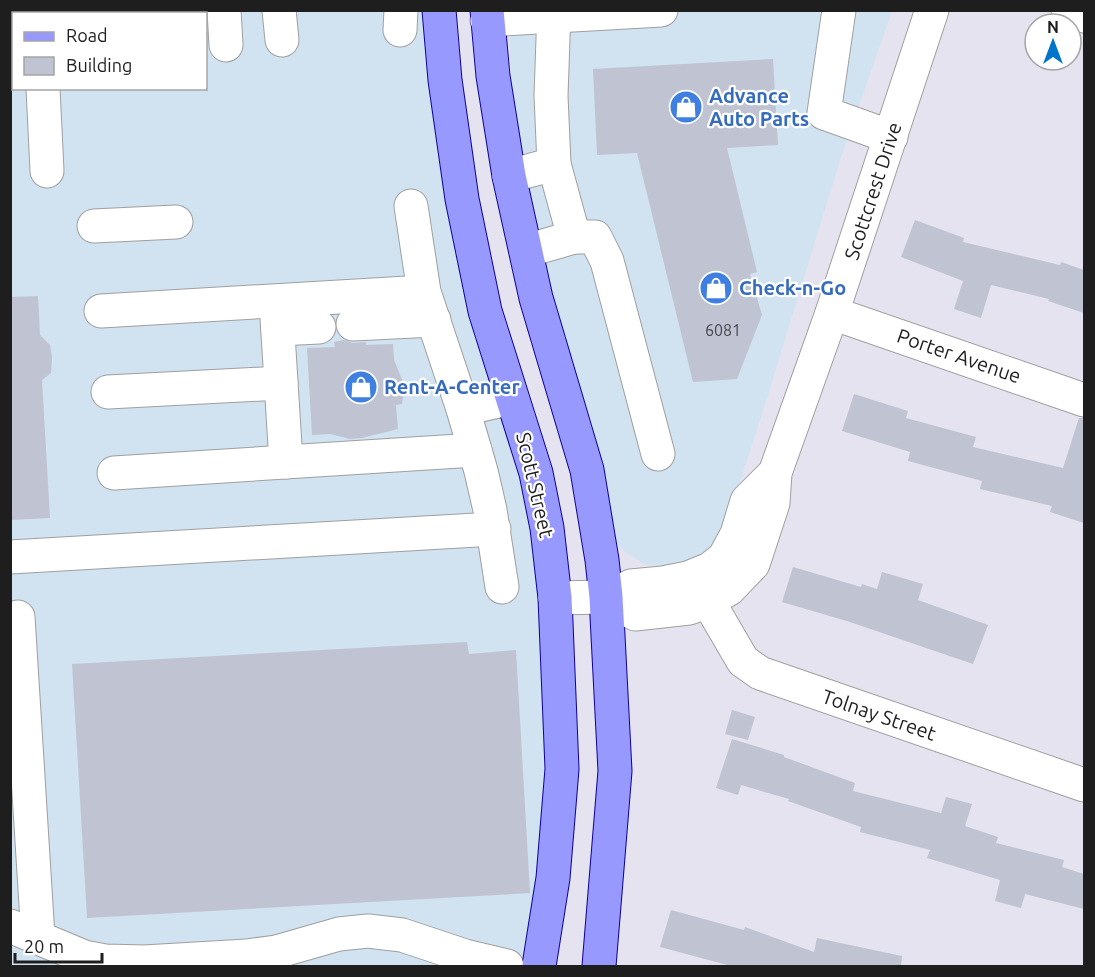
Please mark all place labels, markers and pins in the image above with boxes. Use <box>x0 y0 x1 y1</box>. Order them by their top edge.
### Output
place label: Advance Auto Parts <box>709 84 809 130</box>
shop icon: Advance Auto Parts <box>668 89 704 125</box>
shop icon: Check-n-Go <box>698 270 734 306</box>
place label: Check-n-Go <box>739 276 846 299</box>
shop icon: Rent-A-Center <box>343 369 379 405</box>
place label: Rent-A-Center <box>384 375 520 398</box>

